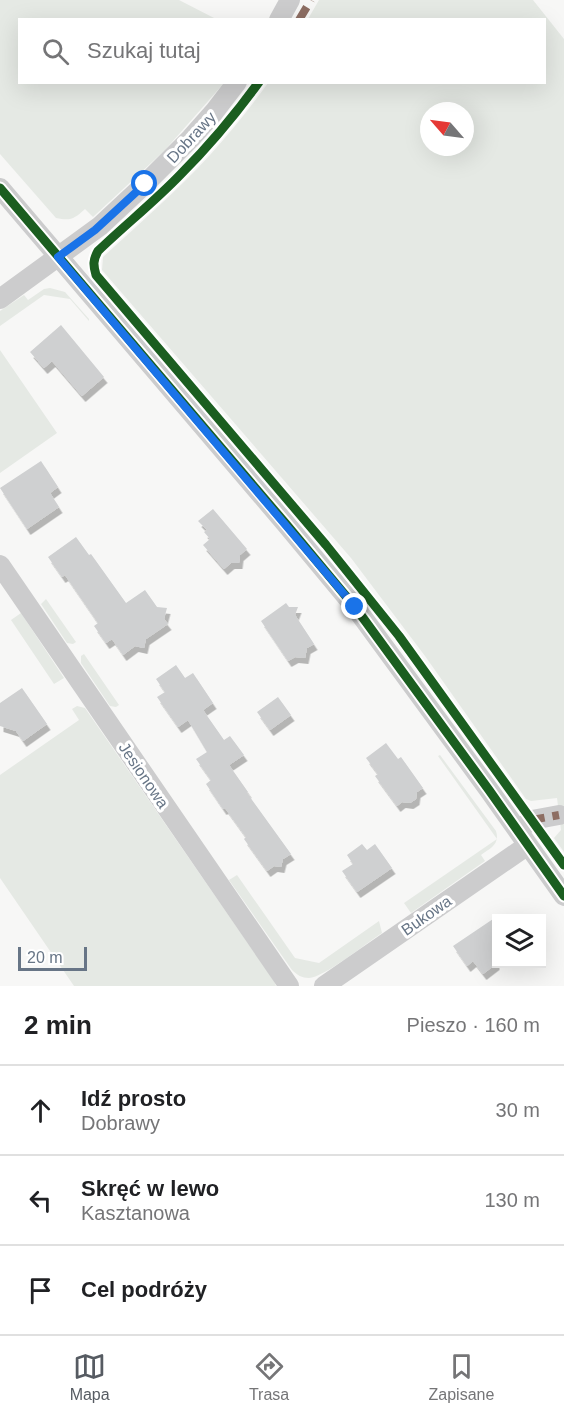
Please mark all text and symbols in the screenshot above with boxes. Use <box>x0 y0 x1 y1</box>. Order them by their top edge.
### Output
search box <box>18 18 546 84</box>
icon: search <box>39 35 72 68</box>
text: Szukaj tutaj <box>87 38 201 63</box>
north arrow <box>420 102 474 156</box>
street label: Dobrawy <box>164 108 219 166</box>
route start <box>131 170 157 196</box>
route end <box>341 593 367 619</box>
street label: Jesionowa <box>115 739 172 811</box>
street label: Bukowa <box>398 892 455 939</box>
map controls <box>492 914 546 968</box>
button: layers <box>492 914 546 968</box>
scale bar <box>18 944 87 972</box>
text: 20 m <box>27 949 63 966</box>
text: 2 min <box>24 1010 92 1040</box>
text: Pieszo · 160 m <box>407 1014 540 1036</box>
text: Idź prosto <box>81 1086 186 1111</box>
icon: ahead <box>24 1094 57 1127</box>
text: 30 m <box>496 1099 540 1121</box>
text: Dobrawy <box>81 1112 160 1134</box>
text: Skręć w lewo <box>81 1176 219 1201</box>
icon: left <box>24 1184 57 1217</box>
text: 130 m <box>484 1189 540 1211</box>
text: Kasztanowa <box>81 1202 190 1224</box>
icon: arrive <box>24 1274 57 1307</box>
text: Cel podróży <box>81 1277 207 1302</box>
tab: Mapa <box>70 1350 110 1404</box>
tab: Trasa <box>249 1350 289 1404</box>
tab: Zapisane <box>429 1350 494 1404</box>

